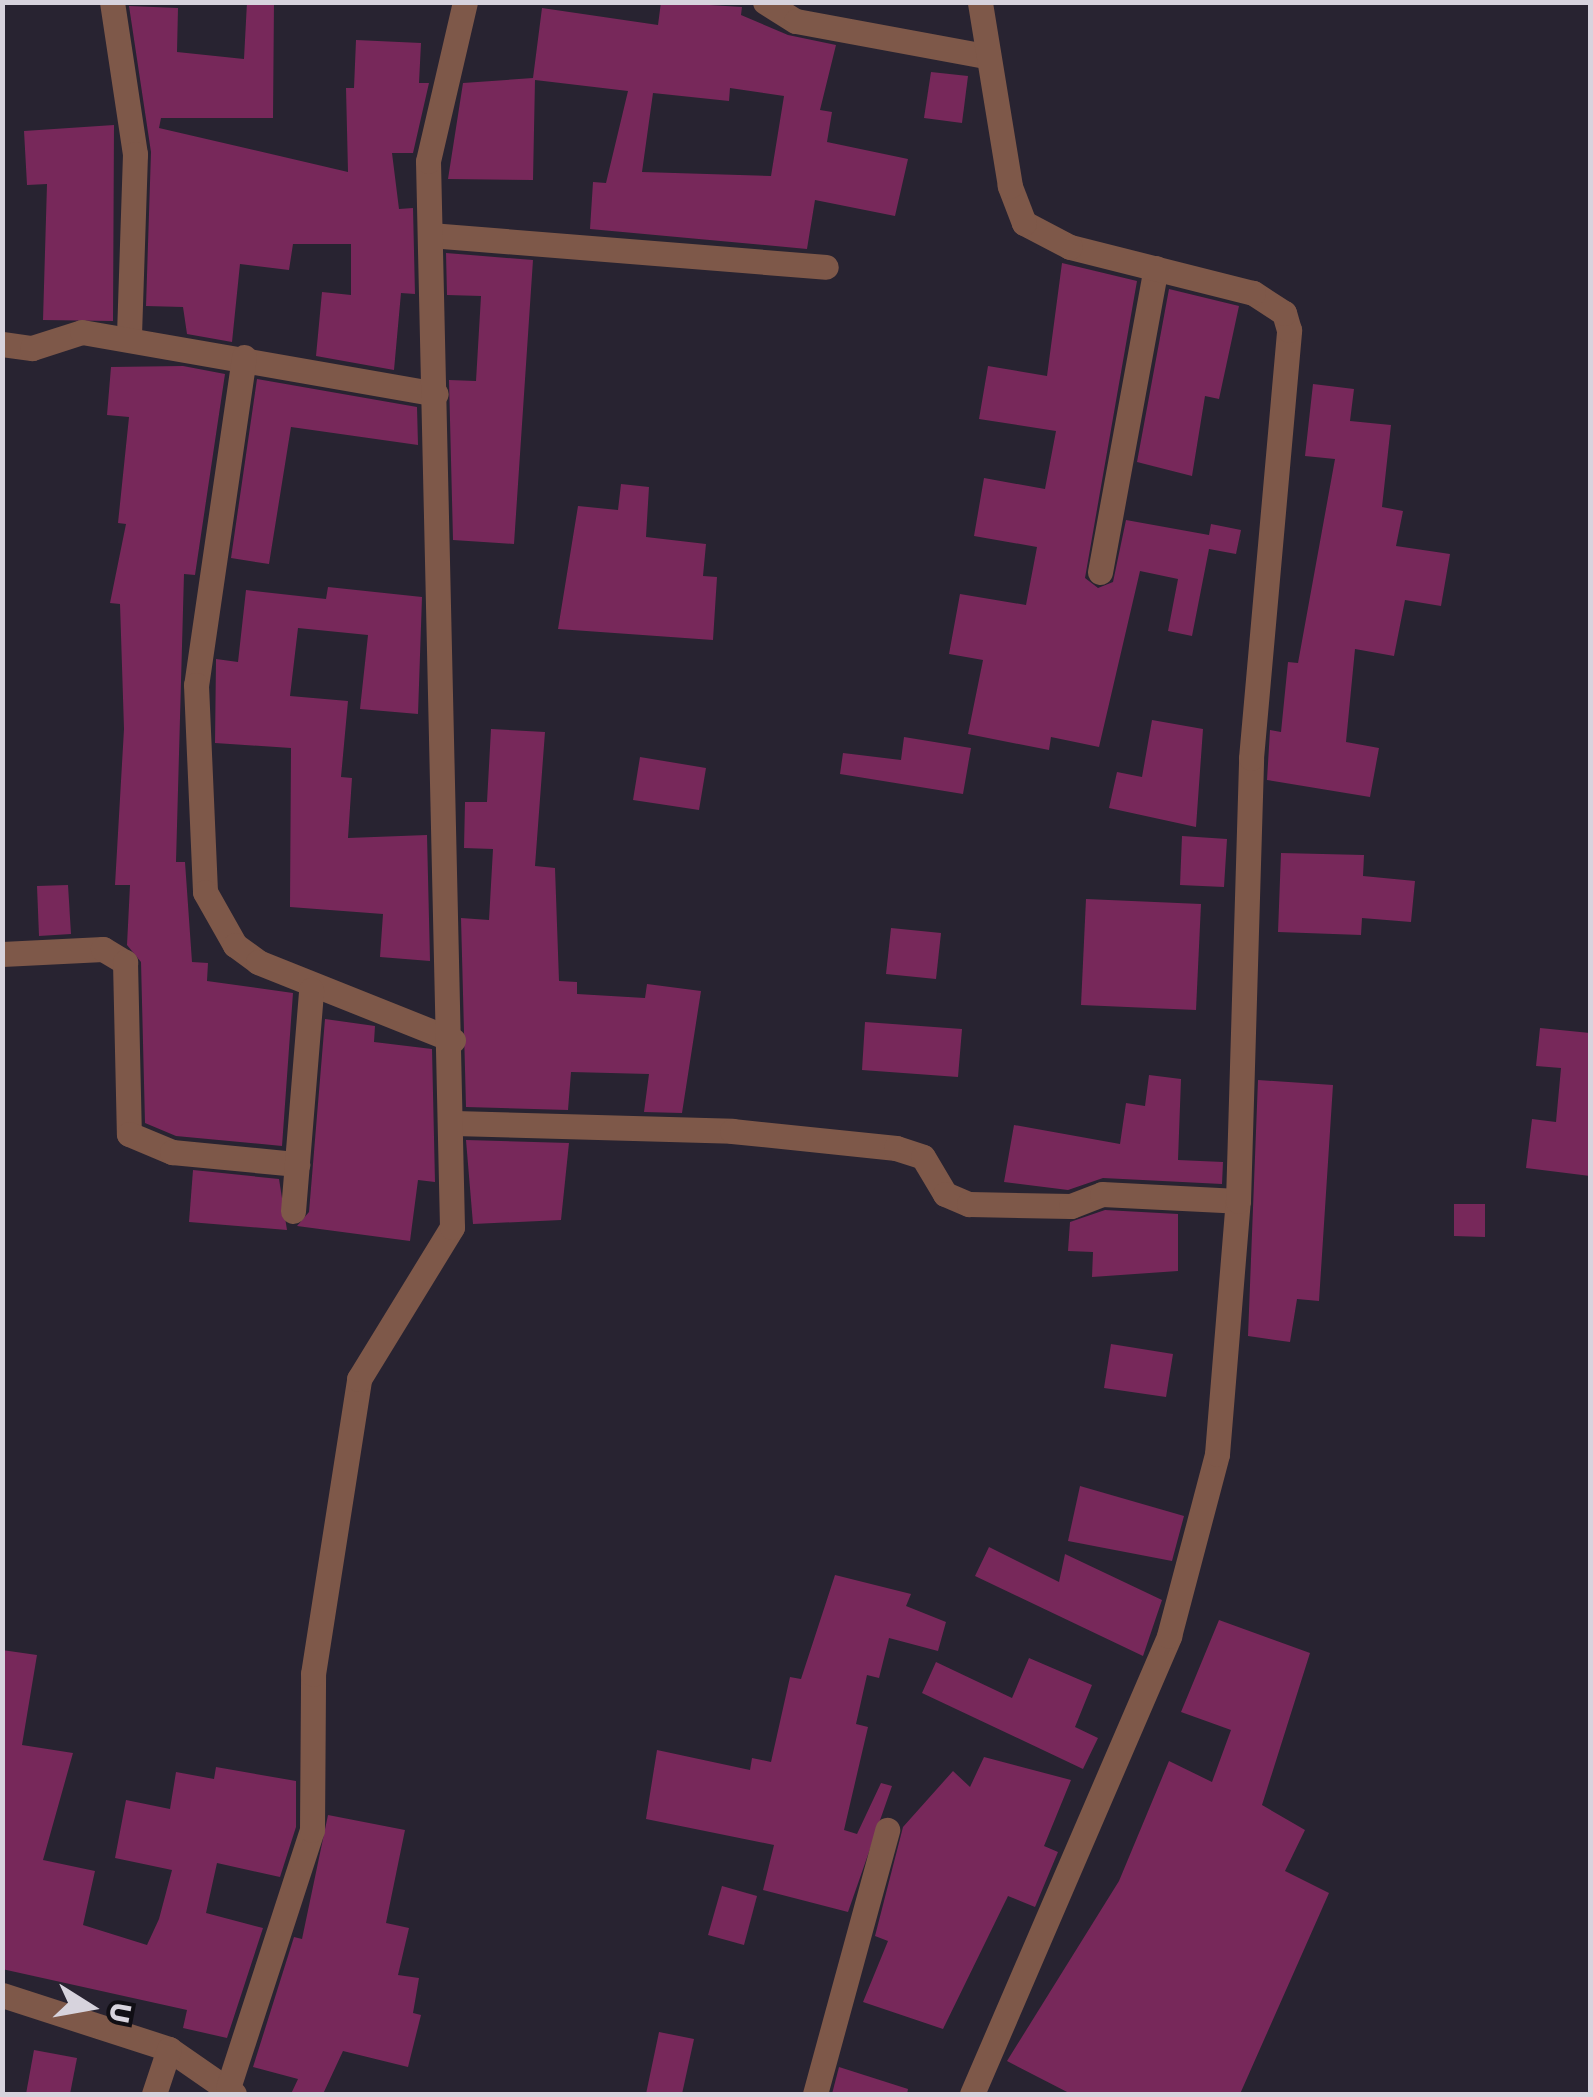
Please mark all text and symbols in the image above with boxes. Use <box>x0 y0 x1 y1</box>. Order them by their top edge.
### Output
north arrow <box>40 1957 140 2057</box>
text: U <box>99 1999 141 2026</box>

